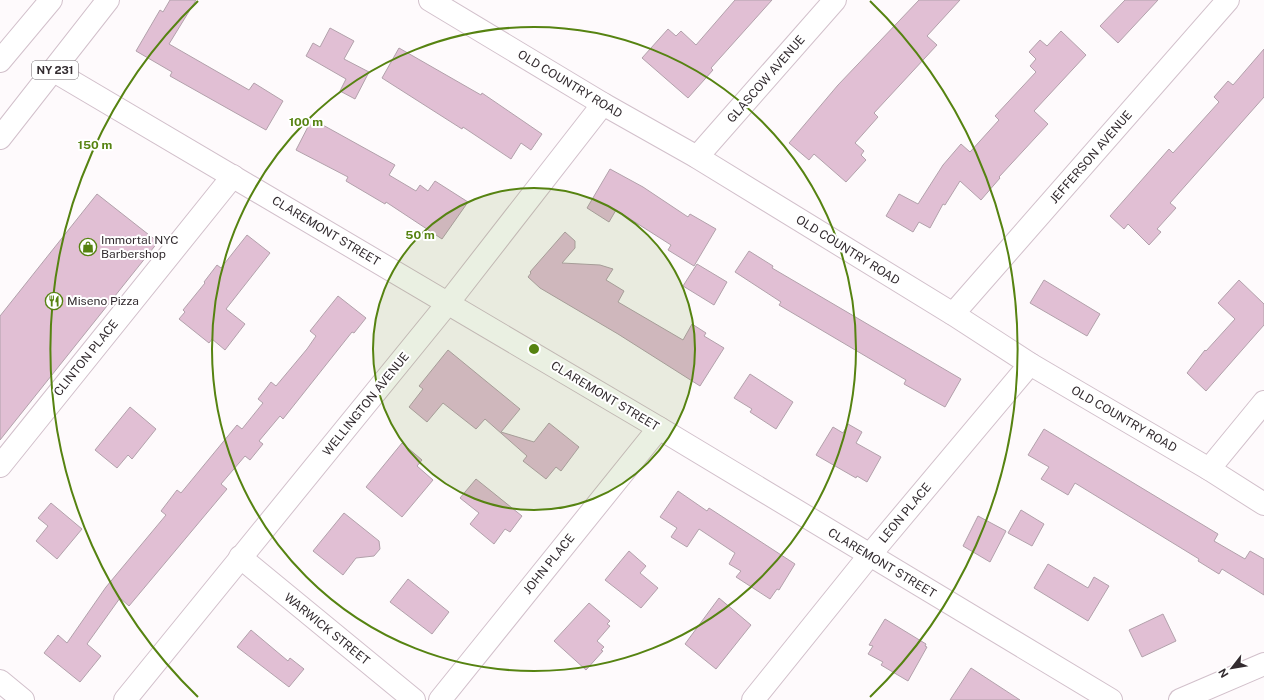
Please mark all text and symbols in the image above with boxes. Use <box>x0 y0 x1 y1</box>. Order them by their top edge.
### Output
street label: GLASCOW AVENUE <box>724 33 808 125</box>
street label: OLD COUNTRY ROAD <box>515 47 625 121</box>
road number: NY 231 <box>32 61 78 79</box>
street label: JEFFERSON AVENUE <box>1047 108 1135 206</box>
text: 100 m <box>289 115 323 129</box>
text: 150 m <box>78 138 112 152</box>
street label: CLAREMONT STREET <box>269 193 383 269</box>
street label: OLD COUNTRY ROAD <box>794 212 902 288</box>
text: 50 m <box>405 228 435 242</box>
place label: Immortal NYC Barbershop <box>101 233 179 261</box>
shop icon: Immortal NYC Barbershop <box>78 237 98 257</box>
restaurant icon: Miseno Pizza <box>44 291 64 311</box>
place label: Miseno Pizza <box>67 294 139 308</box>
street label: CLINTON PLACE <box>51 317 121 399</box>
centre of rings <box>527 342 541 356</box>
street label: WELLINGTON AVENUE <box>320 349 412 459</box>
street label: CLAREMONT STREET <box>548 358 662 434</box>
street label: OLD COUNTRY ROAD <box>1069 383 1179 455</box>
street label: LEON PLACE <box>876 480 934 546</box>
street label: CLAREMONT STREET <box>825 525 939 601</box>
street label: JOHN PLACE <box>521 531 577 597</box>
street label: WARWICK STREET <box>281 590 373 668</box>
north arrow <box>1212 648 1252 688</box>
text: N <box>1216 666 1231 680</box>

